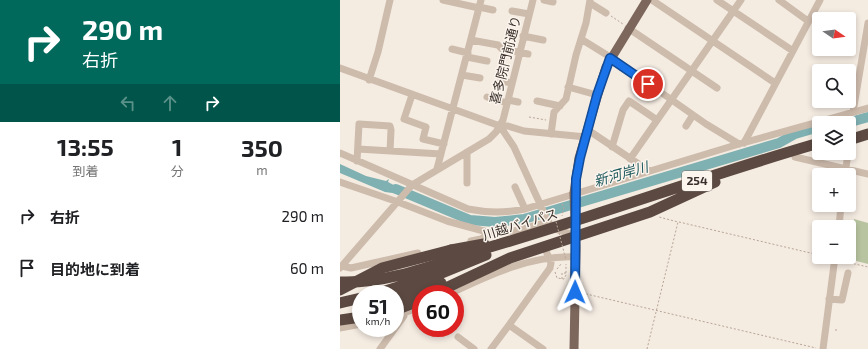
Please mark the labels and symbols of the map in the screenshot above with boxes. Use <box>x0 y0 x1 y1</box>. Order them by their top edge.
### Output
north arrow <box>812 12 856 56</box>
street label: 喜多院門前通り <box>486 14 524 106</box>
pin <box>631 67 665 101</box>
water label: 新河岸川 <box>592 157 652 189</box>
road number: 254 <box>682 171 712 191</box>
street label: 川越バイパス <box>480 205 560 243</box>
position arrow <box>554 271 596 313</box>
speed limit sign: 60 <box>412 285 464 337</box>

